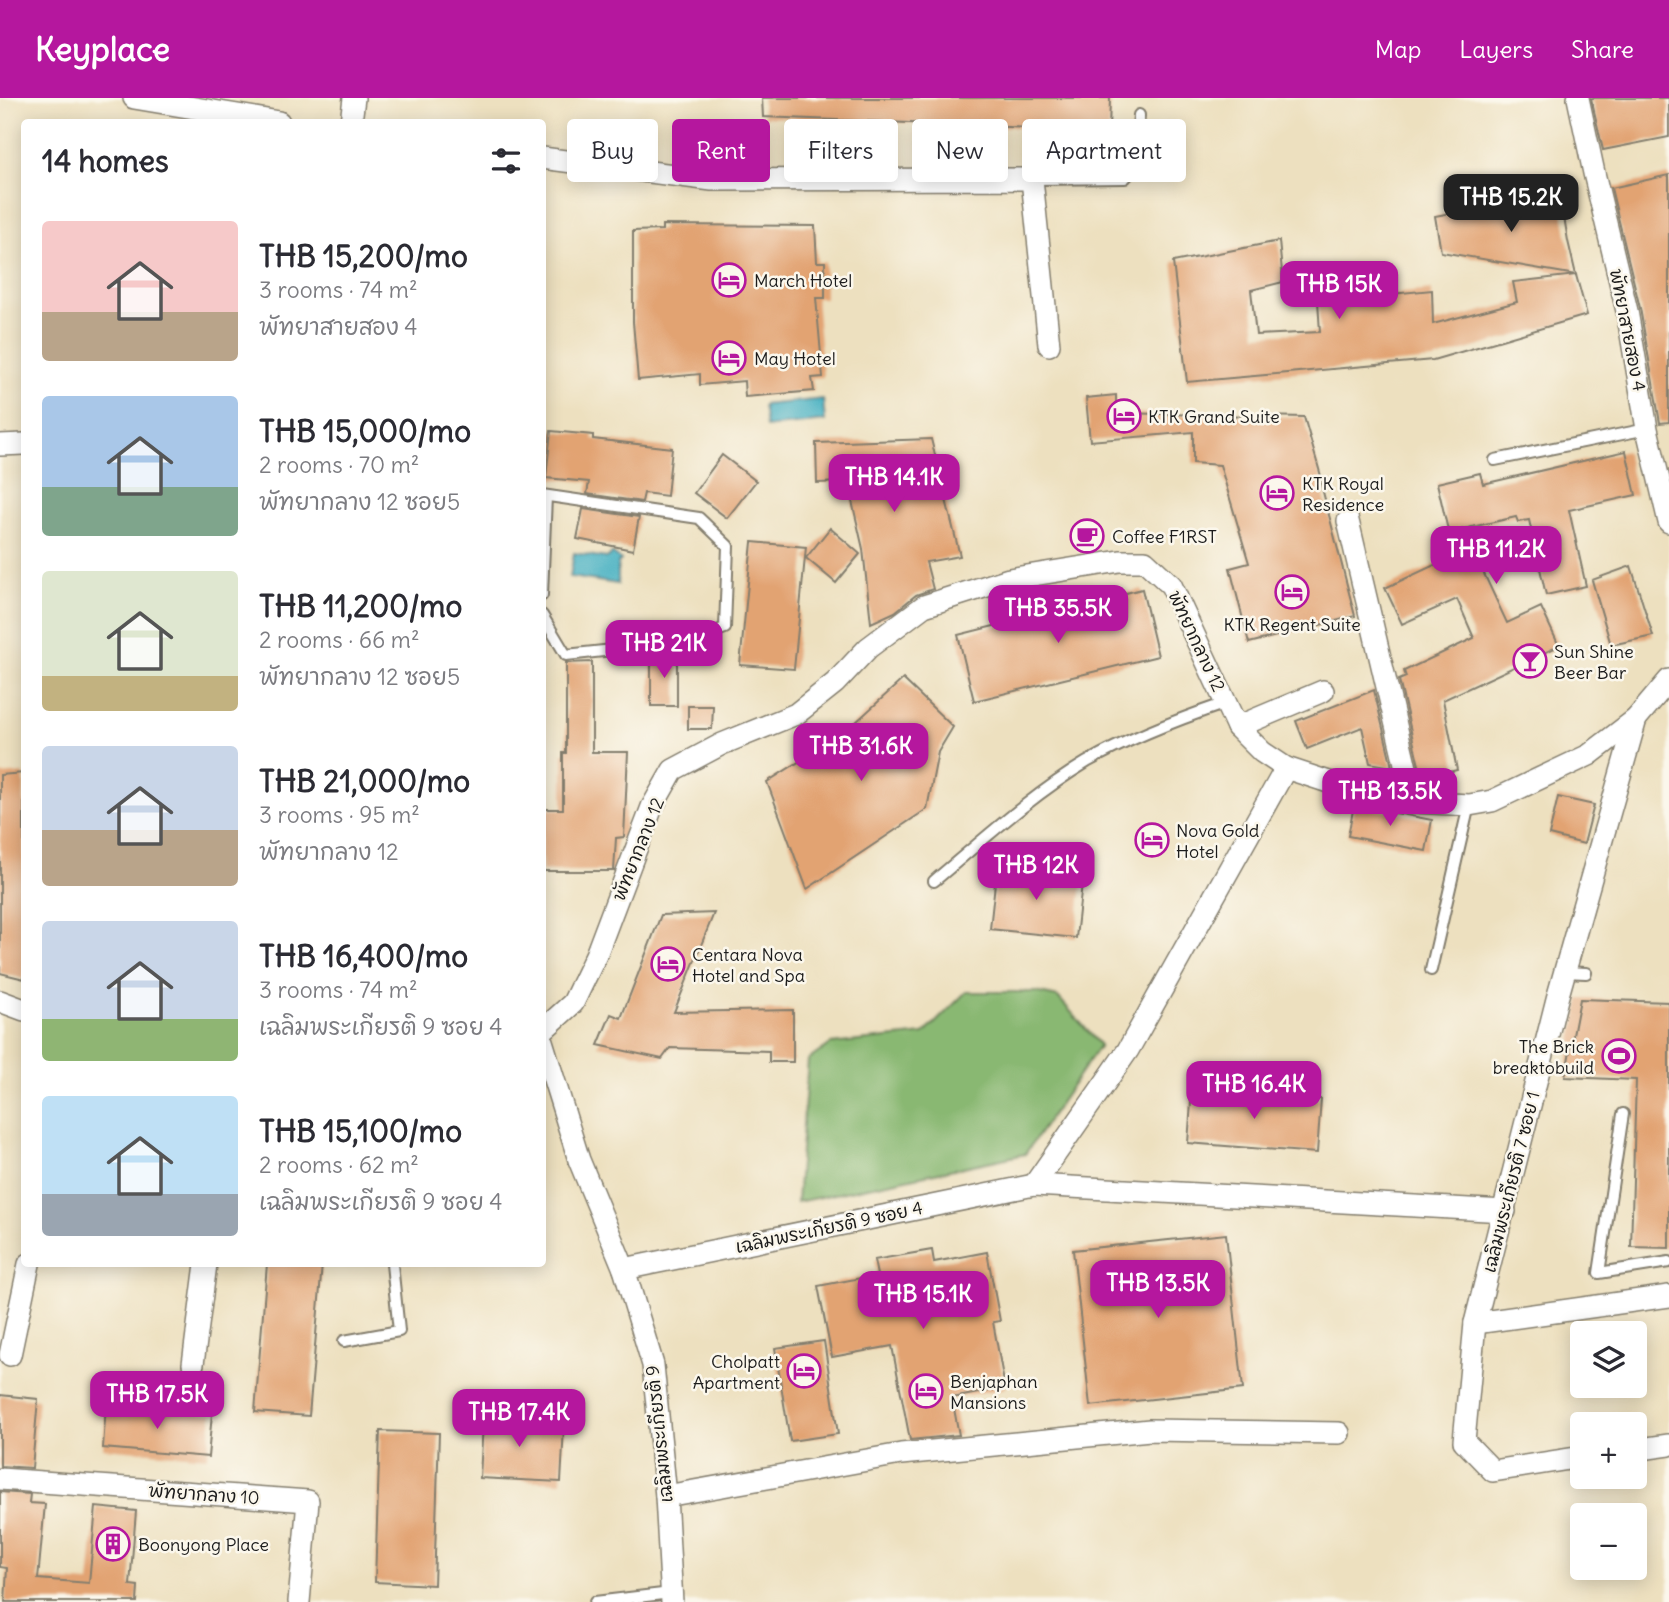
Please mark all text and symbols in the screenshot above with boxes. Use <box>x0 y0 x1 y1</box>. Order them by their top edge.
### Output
text: Keyplace <box>35 28 170 70</box>
text: Map <box>1375 34 1421 64</box>
text: Layers <box>1459 34 1533 64</box>
text: Share <box>1571 34 1634 64</box>
chip: Buy <box>567 119 658 182</box>
chip: Rent <box>672 119 770 182</box>
chip: Filters <box>784 119 898 182</box>
chip: New <box>912 119 1008 182</box>
chip: Apartment <box>1022 119 1186 182</box>
text: 14 homes <box>42 142 169 180</box>
icon: filters <box>487 142 525 180</box>
pin: THB 15.2K <box>1431 174 1591 234</box>
text: THB 15.2K <box>1459 182 1563 211</box>
text: THB 15,200/mo <box>259 237 468 275</box>
icon: home <box>98 249 182 333</box>
hotel icon: March Hotel <box>710 261 748 299</box>
pin: THB 15K <box>1274 262 1404 321</box>
street label: พัทยาสายสอง 4 <box>1605 267 1651 393</box>
place label: March Hotel <box>754 269 852 292</box>
text: THB 15K <box>1296 269 1382 298</box>
text: 3 rooms · 74 m² <box>259 275 418 304</box>
text: พัทยาสายสอง 4 <box>259 312 418 341</box>
hotel icon: May Hotel <box>710 339 748 377</box>
place label: May Hotel <box>754 347 836 370</box>
hotel icon: KTK Grand Suite <box>1105 397 1143 435</box>
place label: KTK Grand Suite <box>1148 405 1280 428</box>
text: THB 15,000/mo <box>259 412 471 450</box>
icon: home <box>98 424 182 508</box>
text: 2 rooms · 70 m² <box>259 450 419 479</box>
pin: THB 14.1K <box>814 454 974 514</box>
text: THB 14.1K <box>845 462 943 491</box>
place label: KTK Royal Residence <box>1302 472 1384 516</box>
hotel icon: KTK Royal Residence <box>1258 474 1296 512</box>
text: พัทยากลาง 12 ซอย5 <box>259 487 460 516</box>
cafe icon: Coffee F1RST <box>1068 517 1106 555</box>
place label: Coffee F1RST <box>1112 525 1217 548</box>
pin: THB 11.2K <box>1416 526 1576 586</box>
text: THB 11.2K <box>1447 534 1545 563</box>
hotel icon: KTK Regent Suite <box>1273 573 1311 611</box>
pin: THB 35.5K <box>978 586 1138 645</box>
text: THB 11,200/mo <box>259 587 462 625</box>
street label: พัทยากลาง 12 <box>1163 587 1231 696</box>
text: THB 35.5K <box>1004 593 1112 622</box>
icon: home <box>98 599 182 683</box>
place label: KTK Regent Suite <box>1223 613 1361 636</box>
pin: THB 21K <box>599 620 729 680</box>
text: 2 rooms · 66 m² <box>259 625 420 654</box>
text: THB 21K <box>621 628 707 657</box>
place label: Sun Shine Beer Bar <box>1554 640 1634 684</box>
bar icon: Sun Shine Beer Bar <box>1511 642 1549 680</box>
text: พัทยากลาง 12 ซอย5 <box>259 662 460 691</box>
pin: THB 31.6K <box>781 724 941 783</box>
text: THB 31.6K <box>809 731 913 760</box>
text: THB 21,000/mo <box>259 762 470 800</box>
pin: THB 13.5K <box>1310 768 1470 828</box>
icon: home <box>98 774 182 858</box>
text: THB 13.5K <box>1338 776 1442 805</box>
street label: พัทยากลาง 12 <box>607 794 669 904</box>
text: 3 rooms · 95 m² <box>259 800 420 829</box>
place label: Nova Gold Hotel <box>1176 819 1260 863</box>
hotel icon: Nova Gold Hotel <box>1133 821 1171 859</box>
text: พัทยากลาง 12 <box>259 837 399 866</box>
pin: THB 12K <box>971 842 1101 902</box>
text: THB 12K <box>993 850 1079 879</box>
text: THB 16,400/mo <box>259 937 468 975</box>
place label: Centara Nova Hotel and Spa <box>692 943 805 987</box>
hotel icon: Centara Nova Hotel and Spa <box>649 945 687 983</box>
icon: home <box>98 949 182 1033</box>
text: 3 rooms · 74 m² <box>259 975 418 1004</box>
text: เฉลิมพระเกียรติ 9 ซอย 4 <box>259 1012 503 1041</box>
place label: The Brick breaktobuild <box>1493 1035 1594 1079</box>
sports icon: The Brick breaktobuild <box>1600 1037 1638 1075</box>
pin: THB 16.4K <box>1174 1062 1334 1121</box>
text: THB 16.4K <box>1202 1069 1306 1098</box>
street label: เฉลิมพระเกียรติ 7 ซอย 1 <box>1477 1089 1545 1275</box>
text: THB 15,100/mo <box>259 1112 462 1150</box>
icon: home <box>98 1124 182 1208</box>
text: 2 rooms · 62 m² <box>259 1150 419 1179</box>
text: เฉลิมพระเกียรติ 9 ซอย 4 <box>259 1187 503 1216</box>
street label: เฉลิมพระเกียรติ 9 ซอย 4 <box>733 1196 925 1258</box>
pin: THB 13.5K <box>1078 1260 1238 1320</box>
text: THB 13.5K <box>1106 1268 1210 1297</box>
pin: THB 15.1K <box>843 1272 1003 1331</box>
text: THB 15.1K <box>874 1279 972 1308</box>
map controls <box>1570 1321 1647 1580</box>
button: layers <box>1570 1321 1647 1398</box>
place label: Cholpatt Apartment <box>693 1350 780 1394</box>
hotel icon: Cholpatt Apartment <box>785 1352 823 1390</box>
street label: เฉลิมพระเกียรติ 9 <box>640 1364 678 1504</box>
place label: Benjaphan Mansions <box>950 1370 1038 1414</box>
pin: THB 17.5K <box>77 1372 237 1431</box>
hotel icon: Benjaphan Mansions <box>907 1372 945 1410</box>
text: THB 17.5K <box>106 1379 208 1408</box>
pin: THB 17.4K <box>439 1390 599 1449</box>
text: THB 17.4K <box>468 1397 570 1426</box>
button: + <box>1570 1412 1647 1489</box>
street label: พัทยากลาง 10 <box>148 1479 260 1509</box>
button: − <box>1570 1503 1647 1580</box>
building icon: Boonyong Place <box>94 1525 132 1563</box>
place label: Boonyong Place <box>138 1533 269 1556</box>

